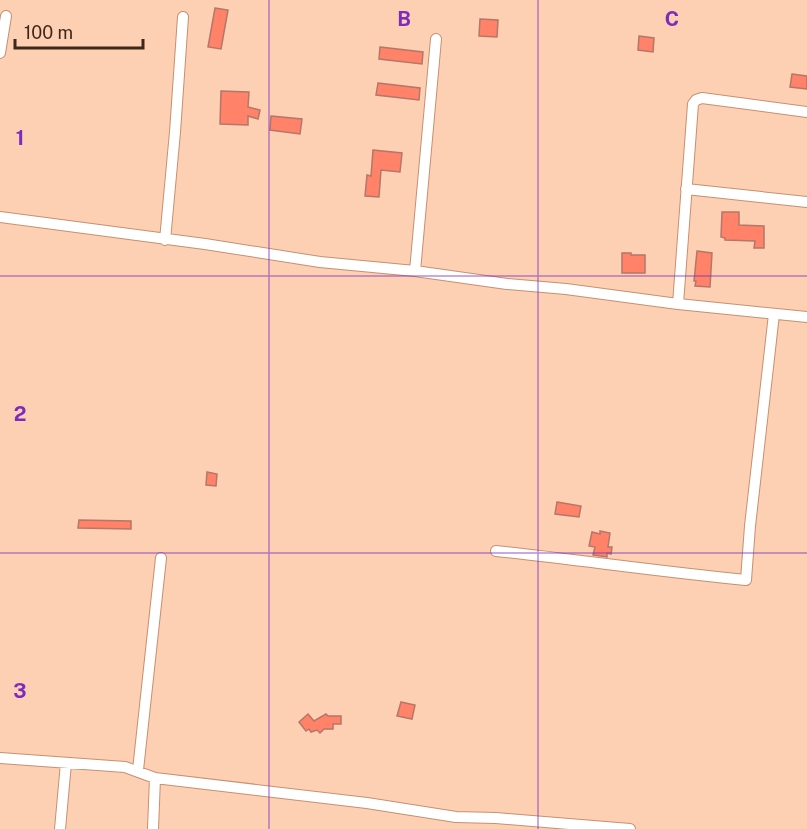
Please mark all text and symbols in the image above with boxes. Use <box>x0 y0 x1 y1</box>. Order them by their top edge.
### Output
text: B <box>397 7 411 31</box>
text: C <box>665 7 679 31</box>
scale bar <box>15 12 142 50</box>
text: 100 m <box>24 22 73 43</box>
text: 1 <box>16 126 24 150</box>
text: 2 <box>14 402 26 426</box>
text: 3 <box>13 679 27 703</box>

